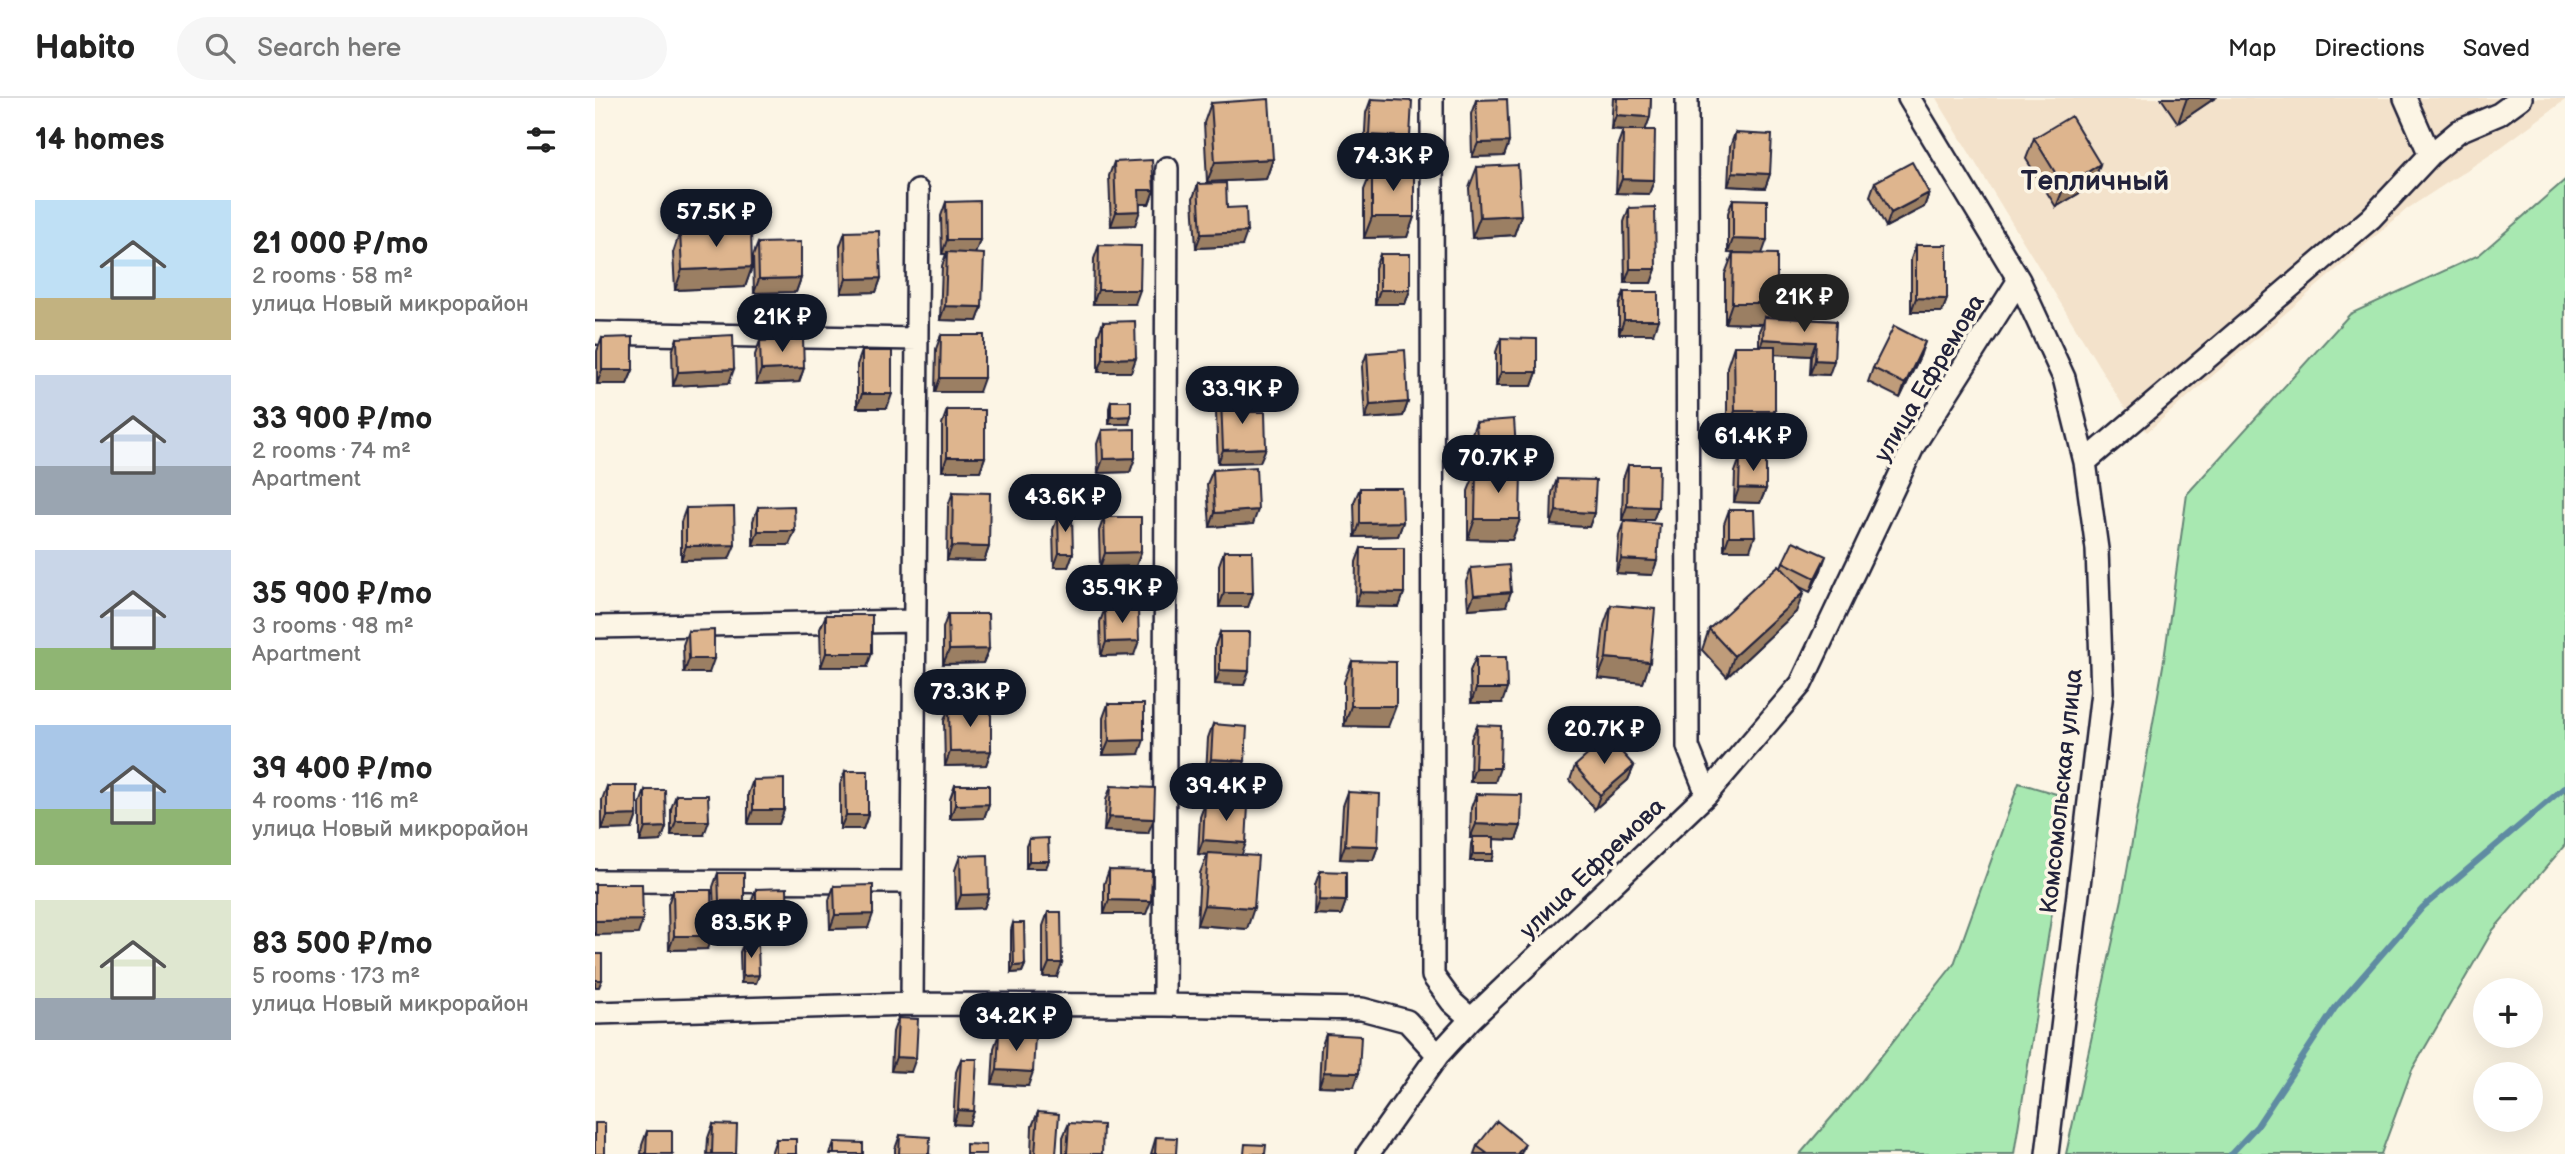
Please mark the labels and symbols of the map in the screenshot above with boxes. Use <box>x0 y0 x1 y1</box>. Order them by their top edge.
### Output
pin: 74.3K ₽ <box>1328 134 1458 193</box>
district label: Тепличный <box>2021 165 2169 198</box>
pin: 57.5K ₽ <box>651 190 781 249</box>
pin: 21K ₽ <box>1755 274 1853 334</box>
street label: улица Ефремова <box>1868 289 1991 467</box>
pin: 21K ₽ <box>733 294 831 354</box>
pin: 33.9K ₽ <box>1177 366 1307 426</box>
pin: 61.4K ₽ <box>1688 414 1818 473</box>
pin: 70.7K ₽ <box>1433 436 1563 495</box>
pin: 43.6K ₽ <box>1000 474 1130 534</box>
pin: 35.9K ₽ <box>1057 566 1187 625</box>
street label: Комсомольская улица <box>2034 667 2089 915</box>
pin: 73.3K ₽ <box>905 670 1035 729</box>
pin: 20.7K ₽ <box>1539 706 1669 766</box>
pin: 39.4K ₽ <box>1161 764 1291 823</box>
street label: улица Ефремова <box>1514 792 1671 945</box>
pin: 83.5K ₽ <box>686 900 816 960</box>
pin: 34.2K ₽ <box>951 993 1081 1053</box>

